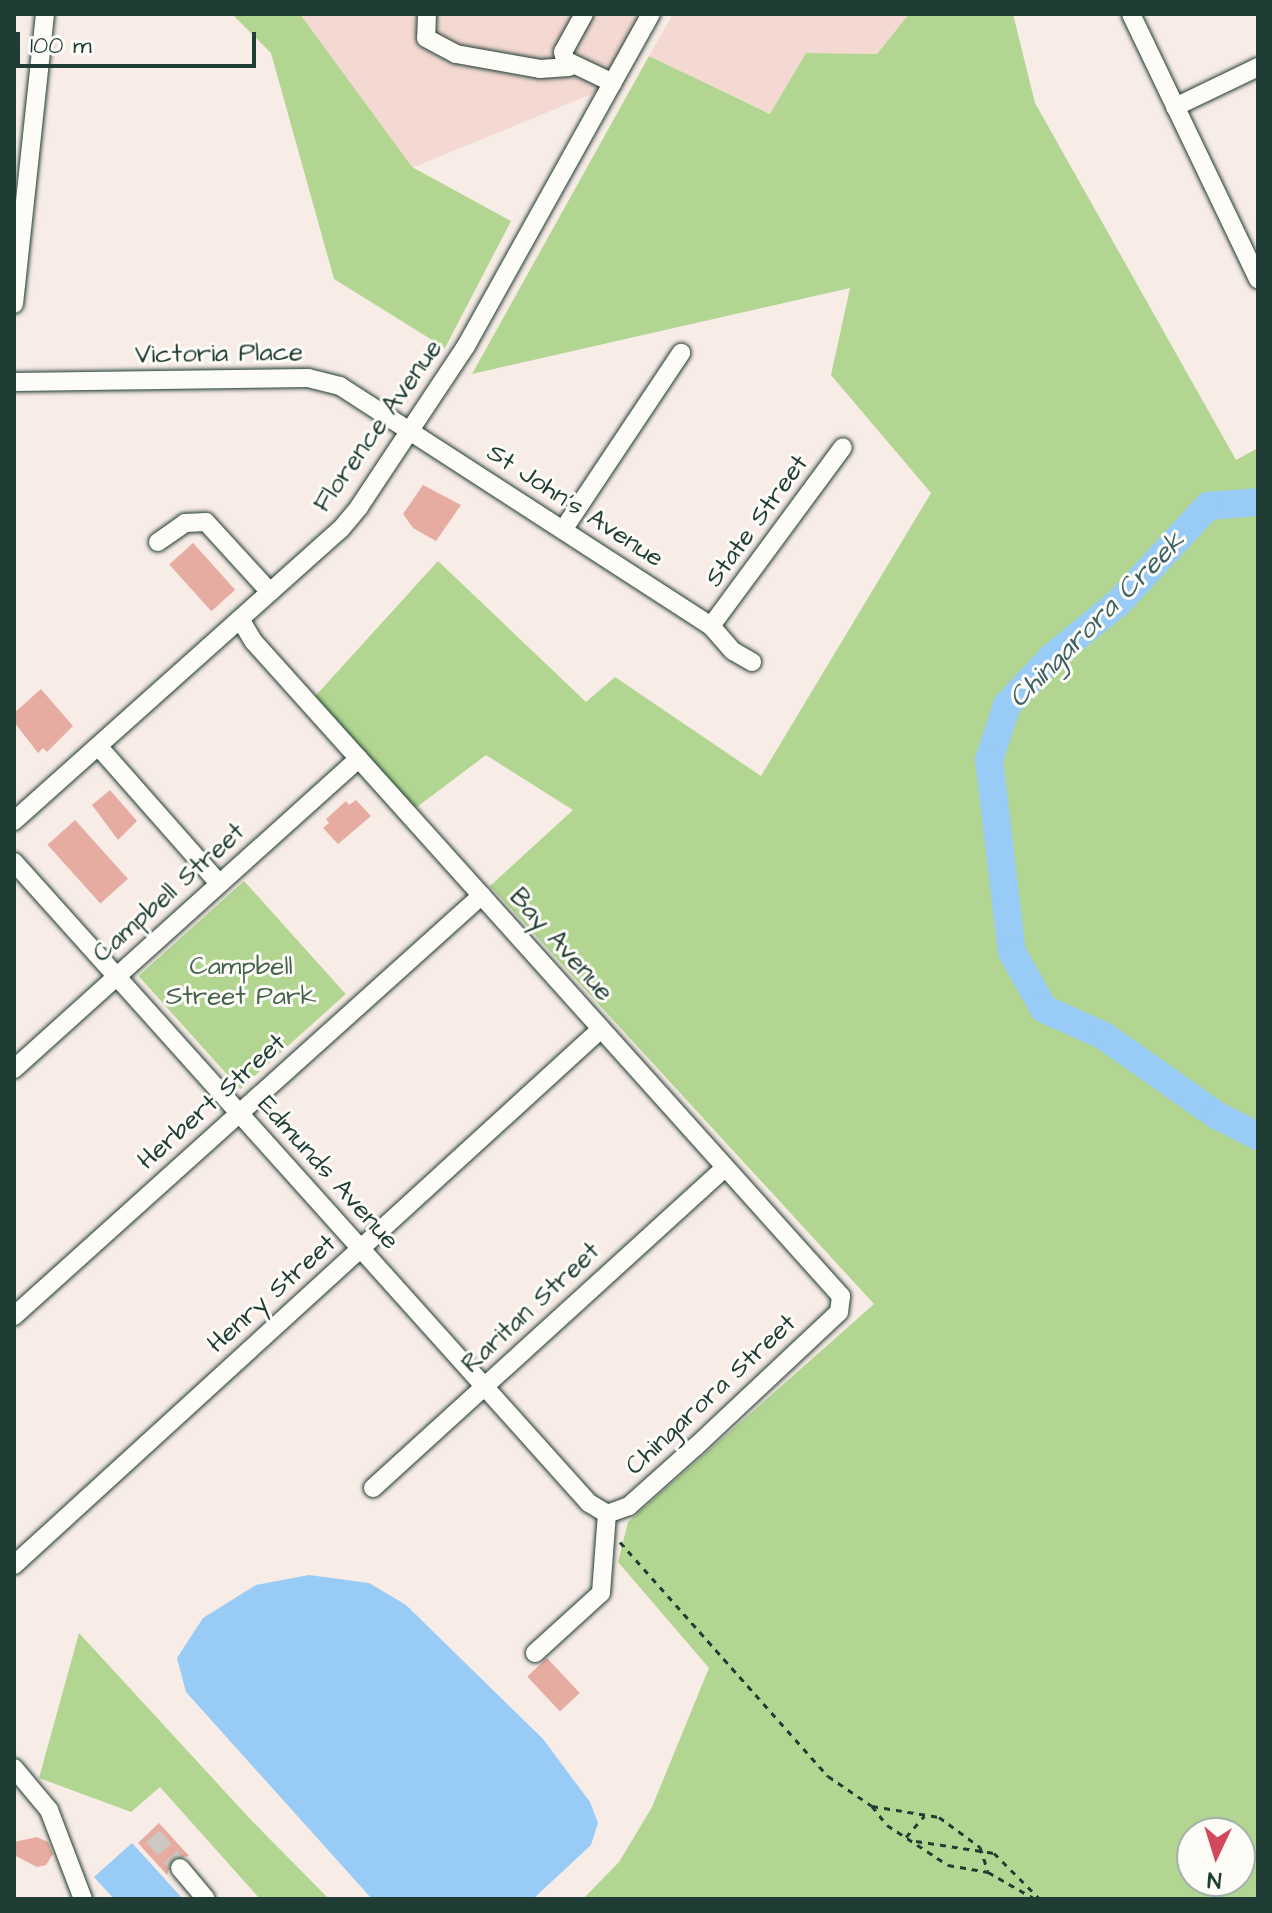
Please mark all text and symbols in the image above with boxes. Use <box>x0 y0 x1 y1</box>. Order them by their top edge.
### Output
scale bar <box>20 16 260 66</box>
text: 100 m <box>30 29 92 63</box>
street label: Florence Avenue <box>307 334 449 518</box>
street label: Victoria Place <box>135 337 303 371</box>
street label: St John's Avenue <box>481 437 669 575</box>
street label: State Street <box>699 449 815 593</box>
water label: Chingarora Creek <box>1002 525 1192 715</box>
street label: Campbell Street <box>87 817 251 969</box>
street label: Bay Avenue <box>502 882 620 1008</box>
park label: Campbell Street Park <box>166 951 316 1012</box>
street label: Herbert Street <box>132 1027 292 1177</box>
street label: Edmunds Avenue <box>251 1090 405 1256</box>
street label: Henry Street <box>201 1228 343 1360</box>
street label: Raritan Street <box>455 1236 607 1380</box>
street label: Chingarora Street <box>619 1308 803 1482</box>
north arrow <box>1176 1817 1256 1897</box>
text: N <box>1206 1864 1222 1895</box>

